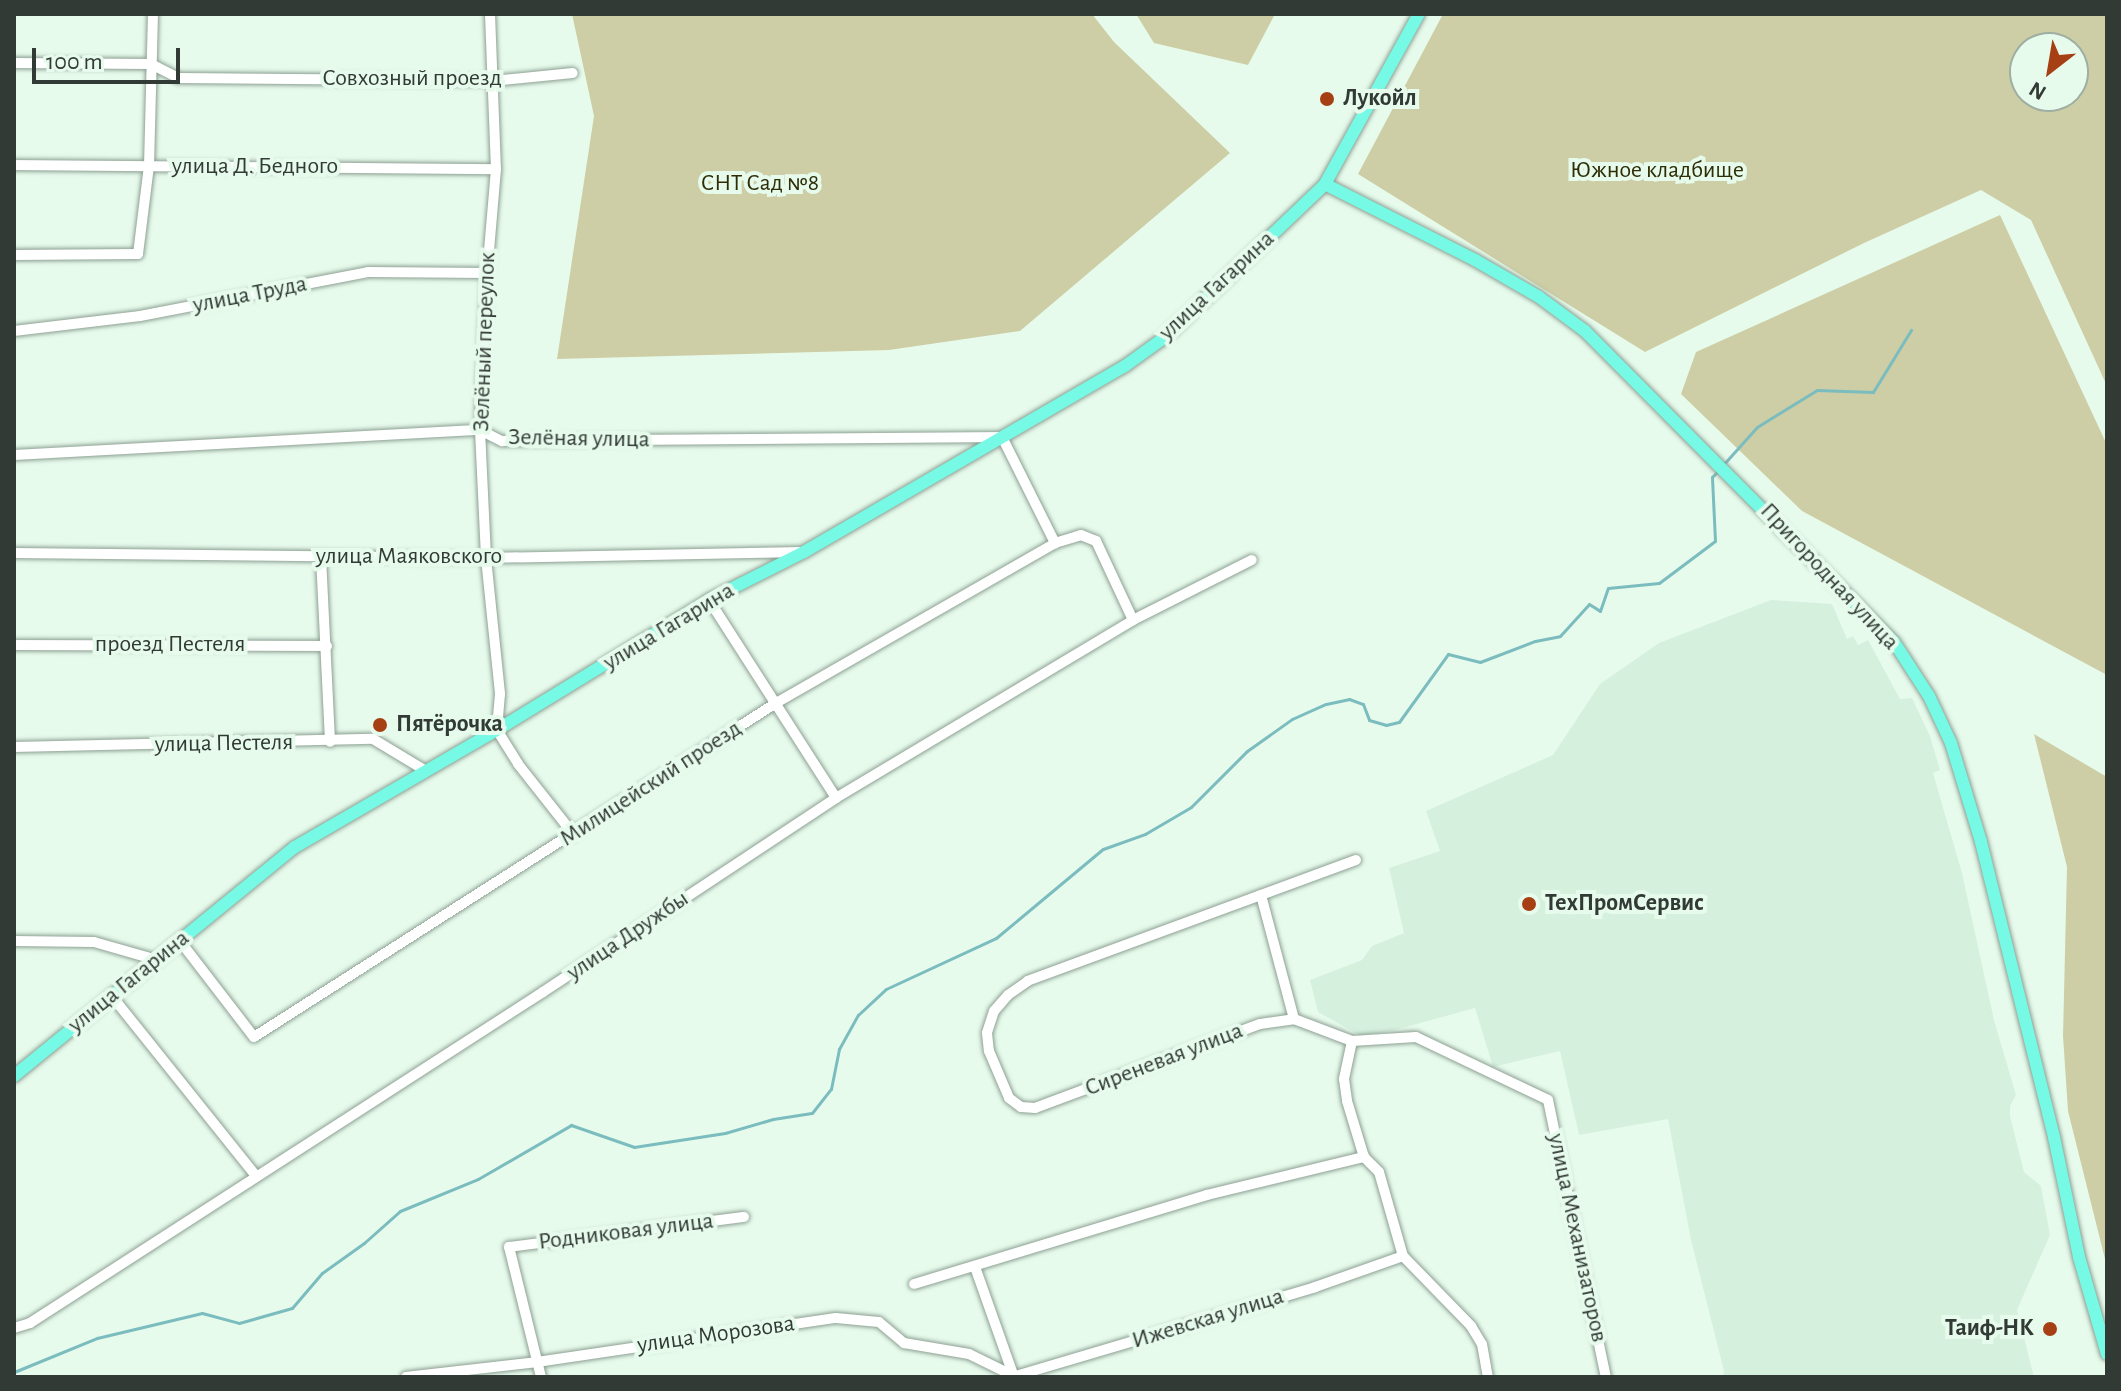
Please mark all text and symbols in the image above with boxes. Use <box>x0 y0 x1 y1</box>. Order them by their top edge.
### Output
scale bar <box>36 32 184 82</box>
north arrow <box>2009 32 2089 112</box>
text: 100 m <box>46 50 103 74</box>
street label: Совхозный проезд <box>322 65 502 93</box>
text: N <box>2025 77 2050 104</box>
place label: Лукойл <box>1343 85 1417 113</box>
marker: Лукойл <box>1318 90 1336 108</box>
street label: улица Д. Бедного <box>172 153 338 181</box>
park label: Южное кладбище <box>1570 157 1744 185</box>
park label: СНТ Сад №8 <box>701 170 819 198</box>
street label: улица Гагарина <box>1153 225 1281 347</box>
street label: Зелёный переулок <box>467 252 503 432</box>
street label: улица Труда <box>191 270 309 320</box>
street label: Зелёная улица <box>508 423 650 455</box>
street label: Пригородная улица <box>1753 497 1905 657</box>
street label: улица Маяковского <box>316 543 502 571</box>
street label: улица Гагарина <box>598 577 740 677</box>
street label: проезд Пестеля <box>95 631 245 659</box>
place label: Пятёрочка <box>396 711 503 739</box>
street label: Милицейский проезд <box>555 714 747 854</box>
marker: Пятёрочка <box>371 716 389 734</box>
street label: улица Пестеля <box>154 728 294 760</box>
street label: улица Дружбы <box>562 885 694 987</box>
place label: ТехПромСервис <box>1545 890 1704 918</box>
marker: ТехПромСервис <box>1520 895 1538 913</box>
street label: улица Гагарина <box>63 924 195 1040</box>
street label: Сиреневая улица <box>1081 1017 1247 1103</box>
street label: улица Механизаторов <box>1541 1131 1613 1345</box>
street label: Родниковая улица <box>537 1207 715 1257</box>
street label: Ижевская улица <box>1129 1282 1287 1356</box>
street label: улица Морозова <box>635 1310 797 1360</box>
place label: Таиф-НК <box>1945 1315 2034 1343</box>
marker: Таиф-НК <box>2041 1320 2059 1338</box>

